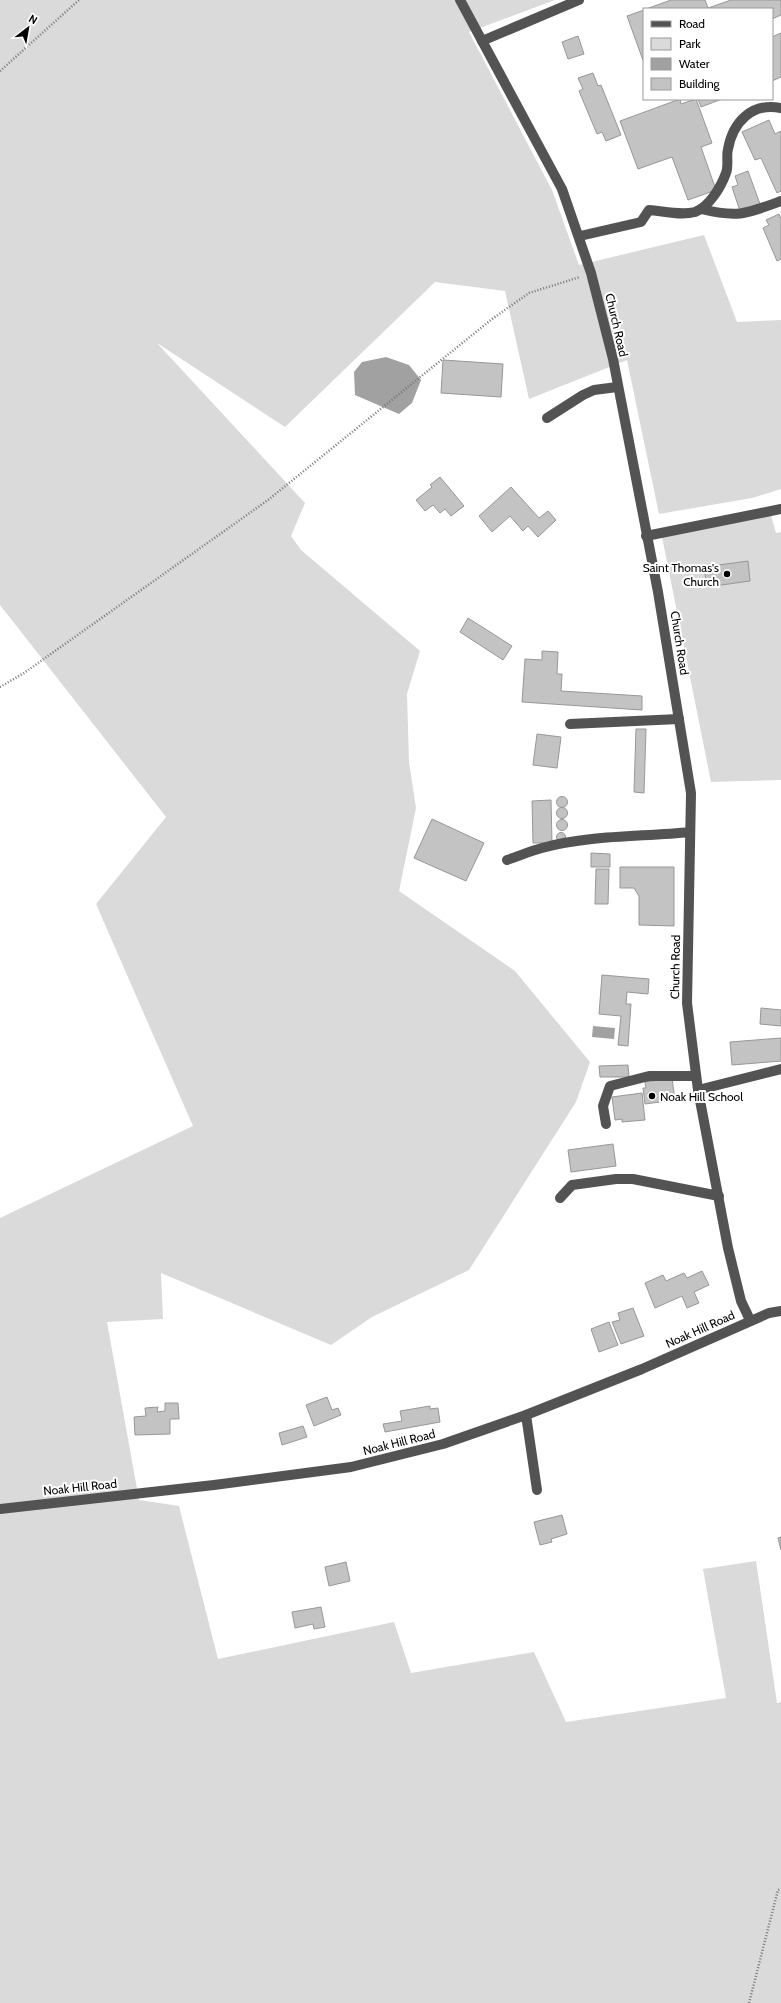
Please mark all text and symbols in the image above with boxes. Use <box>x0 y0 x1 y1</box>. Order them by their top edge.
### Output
north arrow <box>8 8 48 48</box>
legend <box>643 8 773 100</box>
text: N <box>26 11 40 27</box>
text: Road <box>679 16 705 31</box>
text: Park <box>679 36 701 51</box>
text: Water <box>679 56 710 71</box>
text: Building <box>679 76 721 91</box>
street label: Church Road <box>602 292 632 358</box>
place label: Saint Thomas's Church <box>643 560 719 589</box>
marker: Saint Thomas's Church <box>722 569 732 579</box>
street label: Church Road <box>668 610 692 676</box>
street label: Church Road <box>667 935 683 999</box>
place label: Noak Hill School <box>660 1089 743 1104</box>
marker: Noak Hill School <box>647 1091 657 1101</box>
street label: Noak Hill Road <box>663 1307 737 1351</box>
street label: Noak Hill Road <box>361 1426 437 1458</box>
street label: Noak Hill Road <box>42 1476 118 1498</box>

